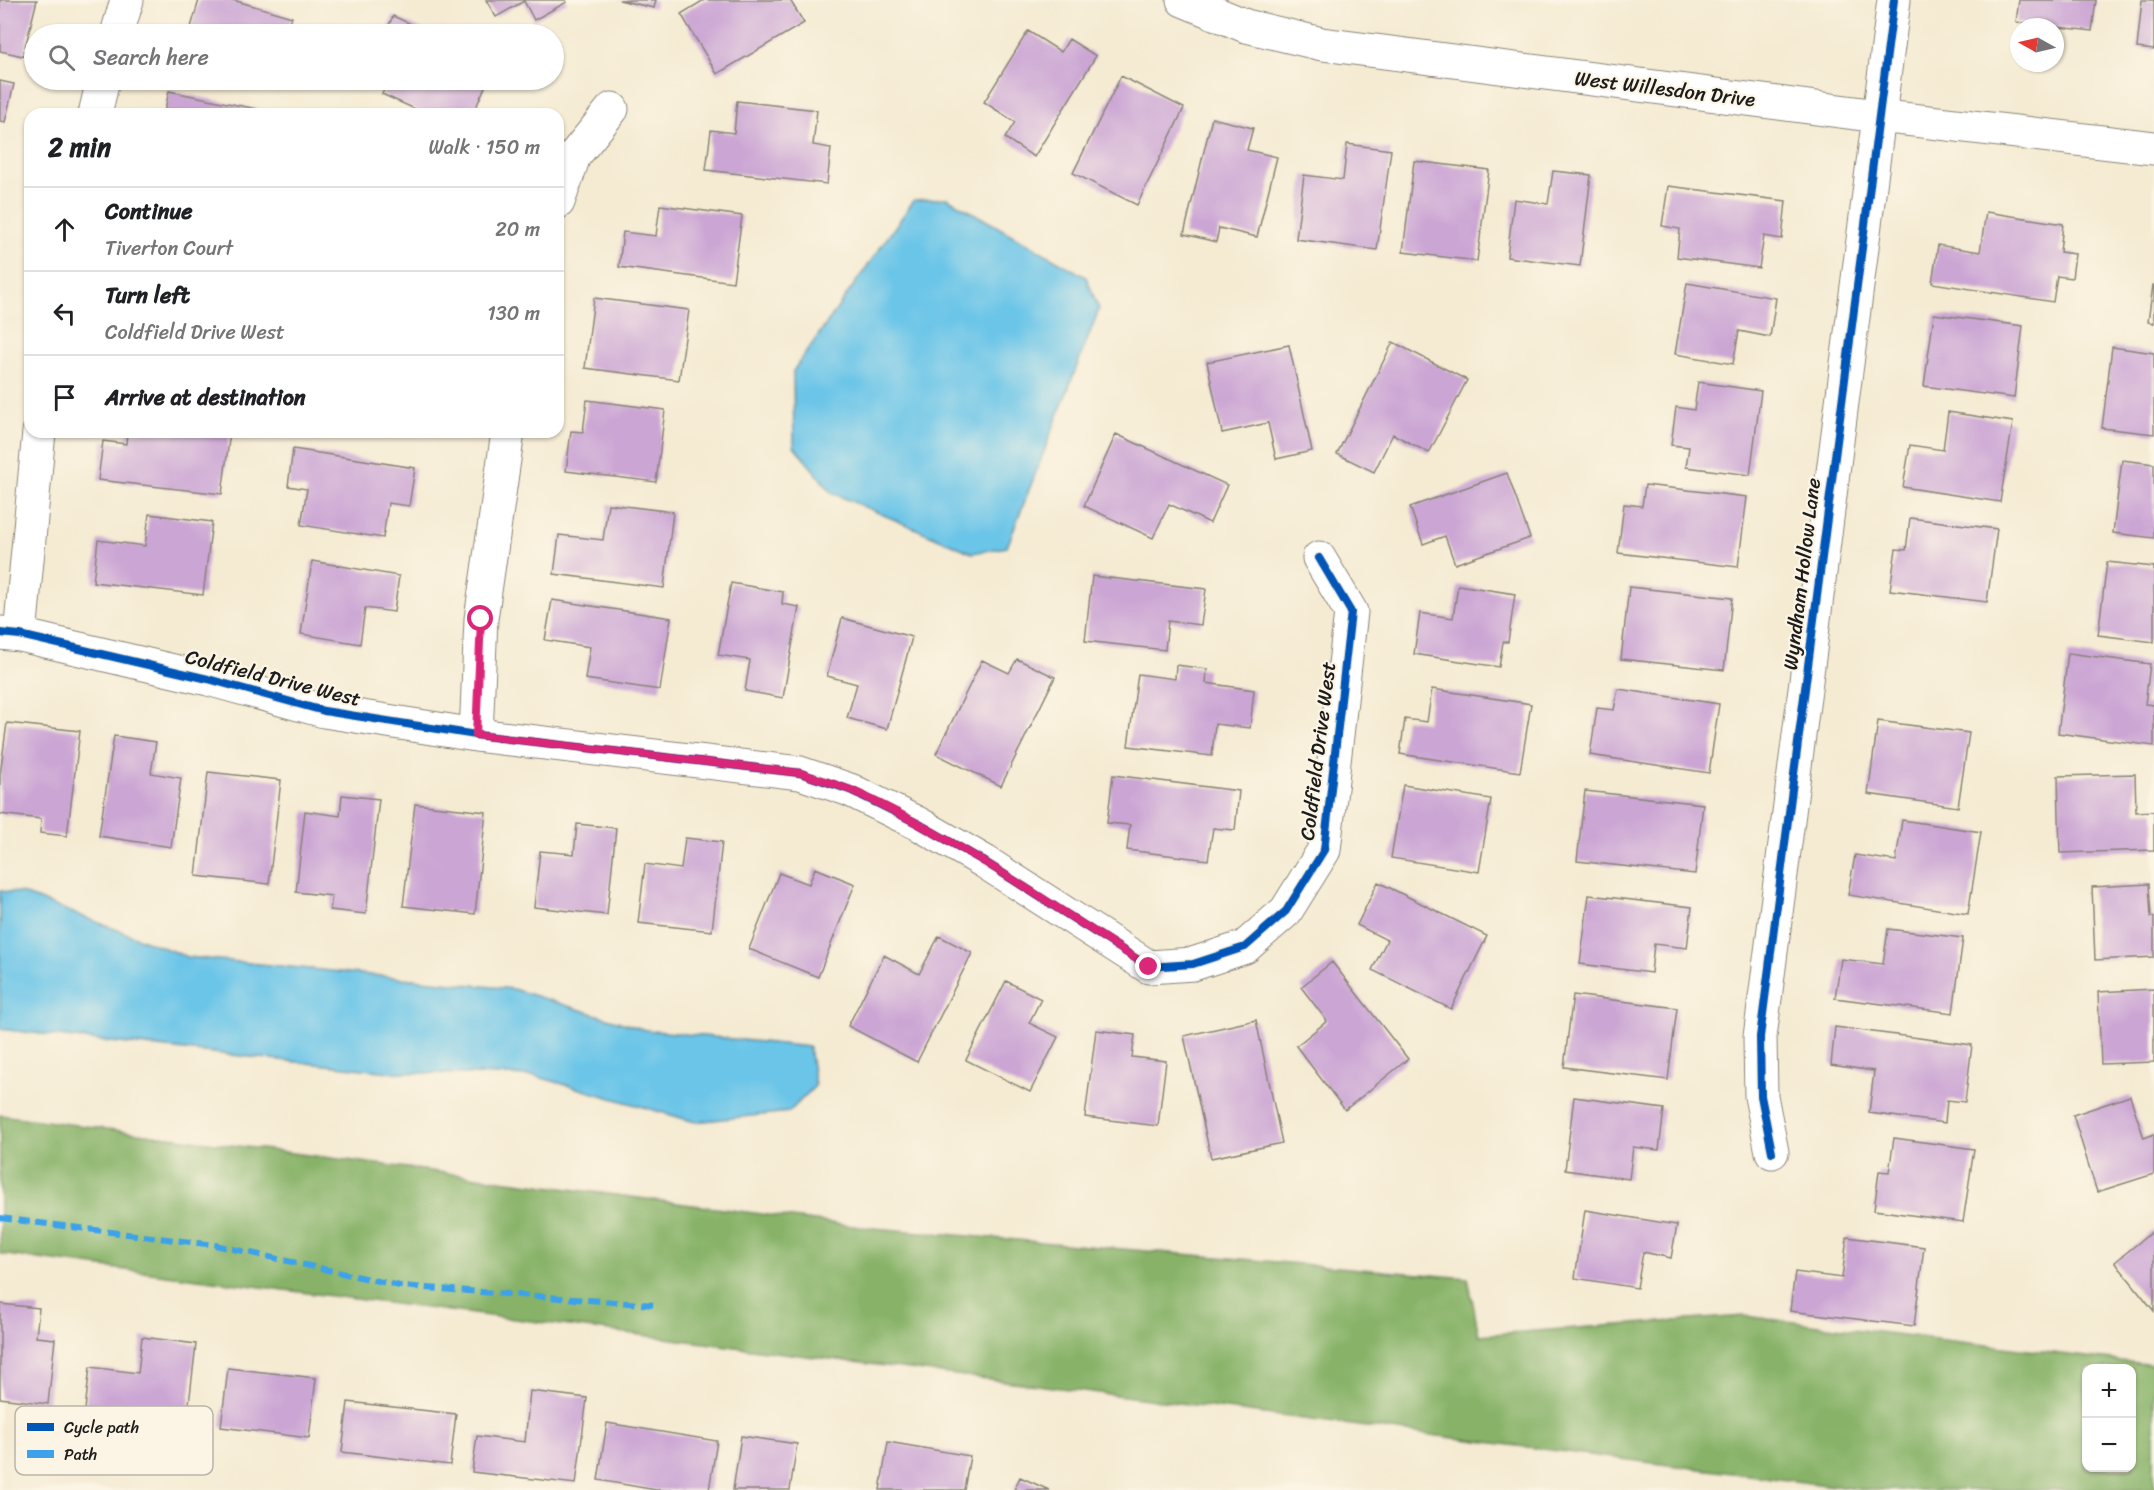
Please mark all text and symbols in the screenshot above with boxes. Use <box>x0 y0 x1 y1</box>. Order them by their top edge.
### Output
north arrow <box>2010 18 2064 72</box>
search box <box>24 24 564 90</box>
text: Search here <box>93 38 209 77</box>
icon: search <box>45 41 78 74</box>
street label: West Willesdon Drive <box>1573 61 1758 117</box>
text: 2 min <box>48 124 111 170</box>
text: Walk · 150 m <box>428 130 540 165</box>
text: Continue <box>105 192 193 231</box>
text: 20 m <box>495 212 540 247</box>
icon: ahead <box>48 213 81 246</box>
text: Tiverton Court <box>105 231 233 266</box>
text: Turn left <box>105 276 190 315</box>
text: 130 m <box>487 296 540 331</box>
icon: left <box>48 297 81 330</box>
text: Coldfield Drive West <box>105 315 285 350</box>
text: Arrive at destination <box>105 378 306 417</box>
icon: arrive <box>48 381 81 414</box>
street label: Wyndham Hollow Lane <box>1773 476 1831 672</box>
route start <box>467 605 493 631</box>
street label: Coldfield Drive West <box>182 639 365 717</box>
street label: Coldfield Drive West <box>1290 659 1346 842</box>
route end <box>1135 953 1161 979</box>
map controls <box>2082 1364 2136 1472</box>
button: + <box>2082 1364 2136 1418</box>
legend <box>15 1406 213 1475</box>
text: Cycle path <box>64 1413 139 1442</box>
button: − <box>2082 1418 2136 1472</box>
text: Path <box>64 1440 97 1469</box>

